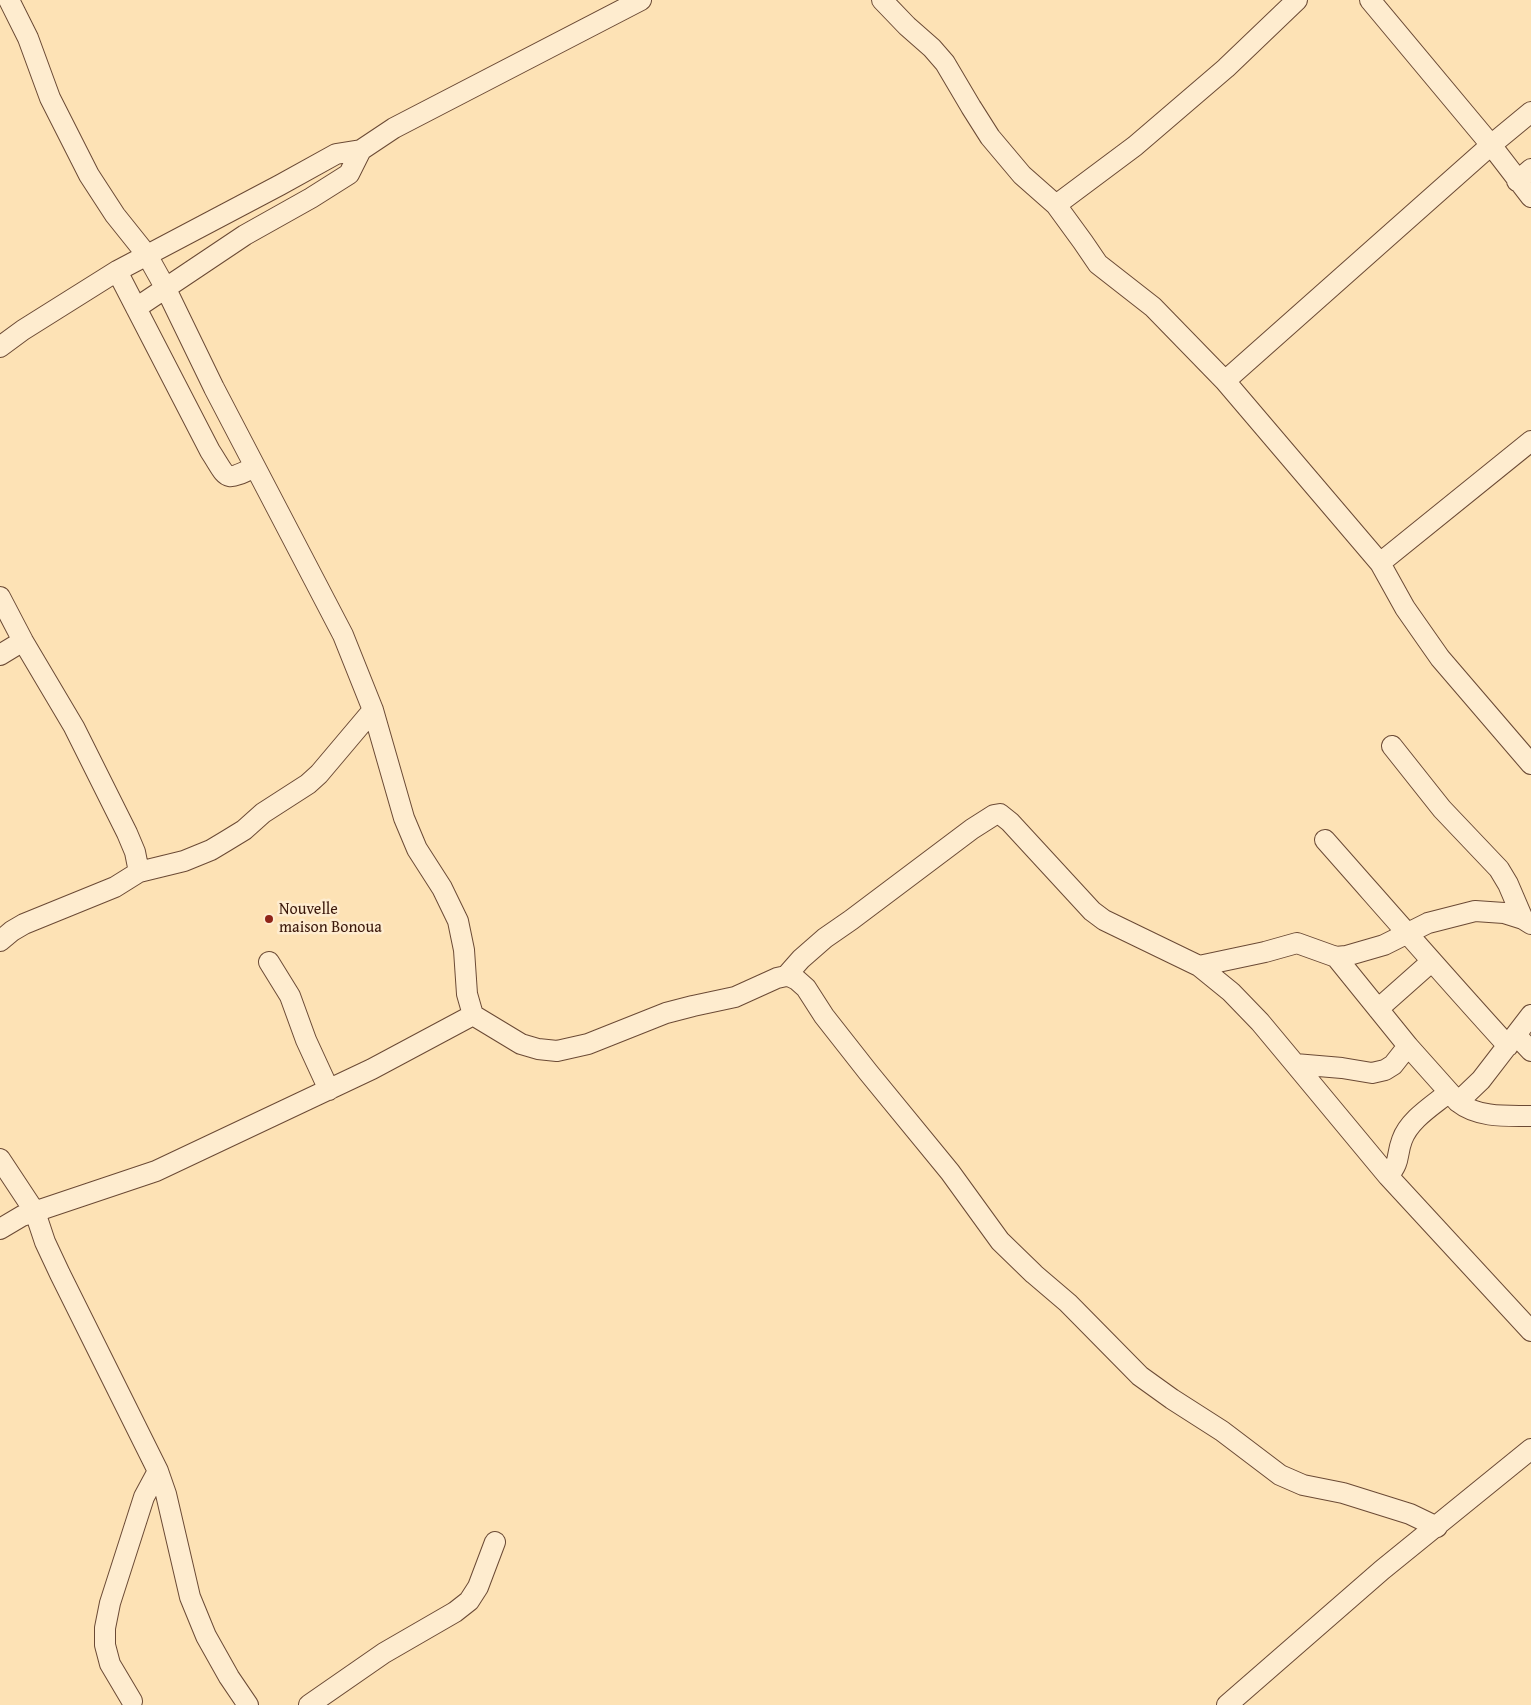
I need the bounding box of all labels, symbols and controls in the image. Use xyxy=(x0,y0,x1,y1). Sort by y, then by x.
place label: Nouvelle maison Bonoua xyxy=(279,900,382,938)
marker: Nouvelle maison Bonoua xyxy=(263,913,275,925)

